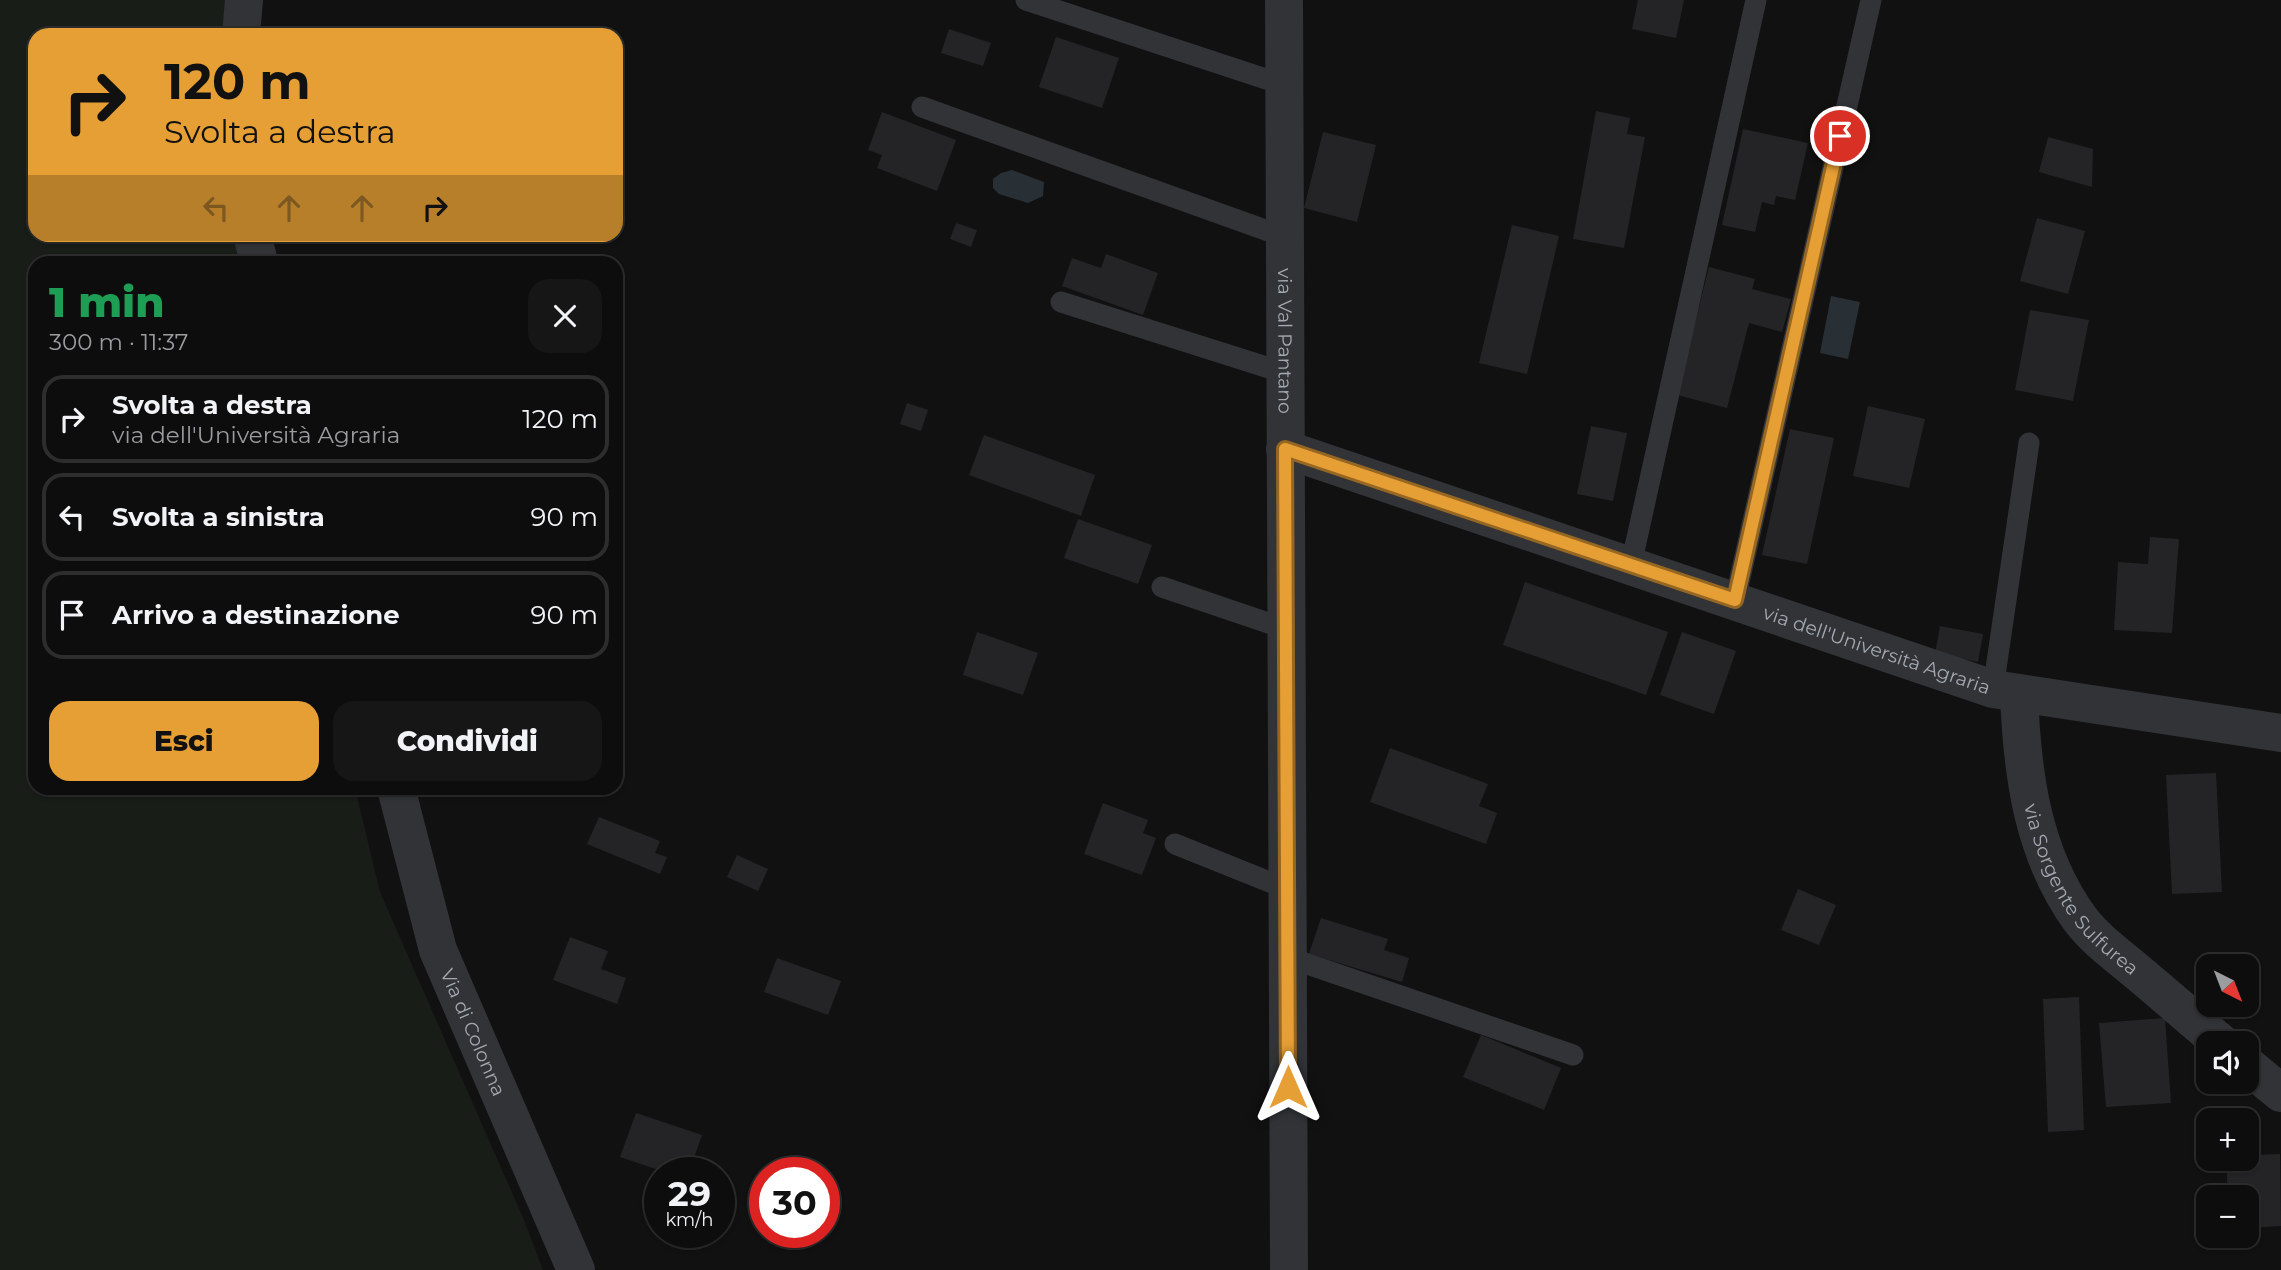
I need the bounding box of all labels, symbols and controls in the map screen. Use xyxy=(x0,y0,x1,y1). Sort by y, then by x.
text: 120 m xyxy=(164,52,311,111)
icon: right xyxy=(49,56,140,147)
pin xyxy=(1810,106,1870,166)
text: Svolta a destra xyxy=(164,112,396,151)
icon: arrive xyxy=(1821,117,1859,155)
icon: left xyxy=(197,189,235,227)
icon: ahead xyxy=(270,189,308,227)
icon: ahead xyxy=(343,189,381,227)
icon: right xyxy=(416,189,454,227)
street label: via Val Pantano xyxy=(1273,268,1297,414)
text: 1 min xyxy=(49,276,165,328)
button: close xyxy=(528,279,602,353)
text: 300 m · 11:37 xyxy=(49,328,188,356)
text: Svolta a destra xyxy=(112,389,312,421)
icon: right xyxy=(53,400,91,438)
text: 120 m xyxy=(522,403,598,435)
text: via dell'Università Agraria xyxy=(112,421,400,449)
icon: left xyxy=(53,498,91,536)
text: Svolta a sinistra xyxy=(112,501,325,533)
text: 90 m xyxy=(531,501,598,533)
icon: arrive xyxy=(53,596,91,634)
text: Arrivo a destinazione xyxy=(112,599,400,631)
text: 90 m xyxy=(531,599,598,631)
street label: via dell'Università Agraria xyxy=(1760,601,1993,699)
button: Esci xyxy=(49,701,319,781)
button: Condividi xyxy=(333,701,602,781)
street label: via Sorgente Sulfurea xyxy=(2019,802,2143,980)
north arrow xyxy=(2196,954,2259,1017)
map controls xyxy=(2196,954,2259,1248)
street label: Via di Colonna xyxy=(436,965,511,1100)
button: sound xyxy=(2196,1031,2259,1094)
position arrow xyxy=(1251,1050,1325,1124)
button: + xyxy=(2196,1108,2259,1171)
speed limit sign: 30 xyxy=(749,1157,840,1248)
text: 29 xyxy=(668,1172,711,1215)
button: − xyxy=(2196,1185,2259,1248)
text: km/h xyxy=(665,1209,714,1231)

